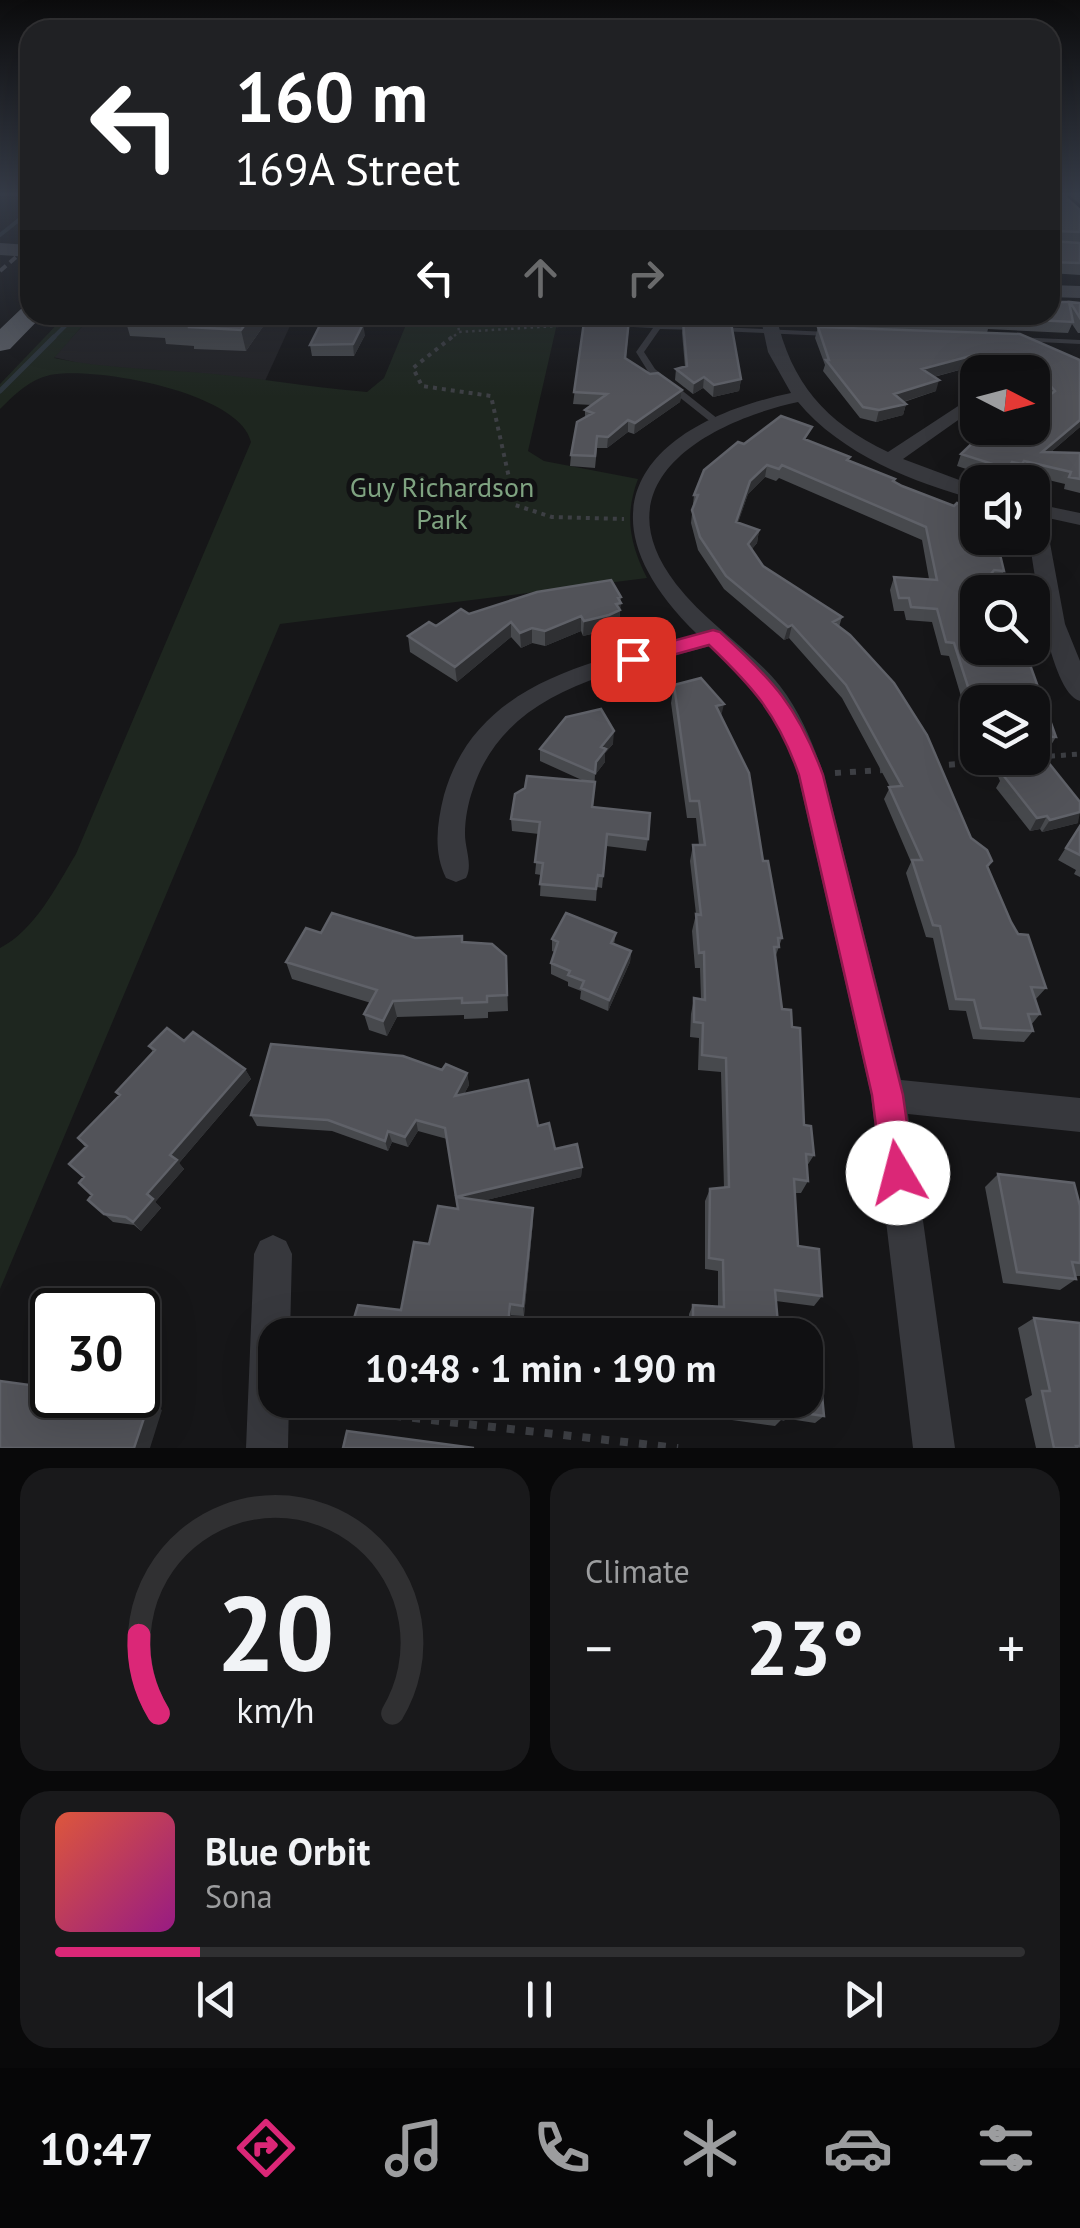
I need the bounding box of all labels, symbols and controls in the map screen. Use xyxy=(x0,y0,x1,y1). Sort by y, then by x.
text: 160 m xyxy=(235,51,428,141)
icon: left xyxy=(70,60,200,190)
text: 169A Street xyxy=(235,139,460,197)
icon: left xyxy=(408,250,463,305)
icon: ahead xyxy=(513,250,568,305)
icon: right xyxy=(618,250,673,305)
north arrow xyxy=(960,355,1050,445)
map controls xyxy=(960,355,1050,775)
button: sound xyxy=(960,465,1050,555)
park label: Guy Richardson Park xyxy=(350,468,534,537)
button: search xyxy=(960,575,1050,665)
pin xyxy=(591,617,676,702)
icon: arrive xyxy=(606,632,661,687)
button: layers xyxy=(960,685,1050,775)
position arrow xyxy=(846,1121,950,1225)
speed limit sign: 30 xyxy=(30,1288,160,1418)
text: 10:48 · 1 min · 190 m xyxy=(365,1343,716,1392)
text: Climate xyxy=(585,1550,690,1592)
text: 20 xyxy=(216,1565,334,1700)
text: 23° xyxy=(746,1599,864,1696)
text: − xyxy=(585,1612,613,1683)
text: + xyxy=(997,1612,1025,1683)
text: km/h xyxy=(236,1687,314,1733)
text: Blue Orbit xyxy=(205,1826,370,1875)
text: Sona xyxy=(205,1875,273,1917)
icon: previous xyxy=(189,1972,244,2027)
icon: pause xyxy=(512,1972,567,2027)
icon: next xyxy=(836,1972,891,2027)
icon: directions xyxy=(231,2113,301,2183)
icon: music xyxy=(379,2113,449,2183)
icon: phone xyxy=(527,2113,597,2183)
icon: climate xyxy=(675,2113,745,2183)
icon: car xyxy=(823,2113,893,2183)
icon: filters xyxy=(971,2113,1041,2183)
text: 10:47 xyxy=(39,2119,153,2177)

